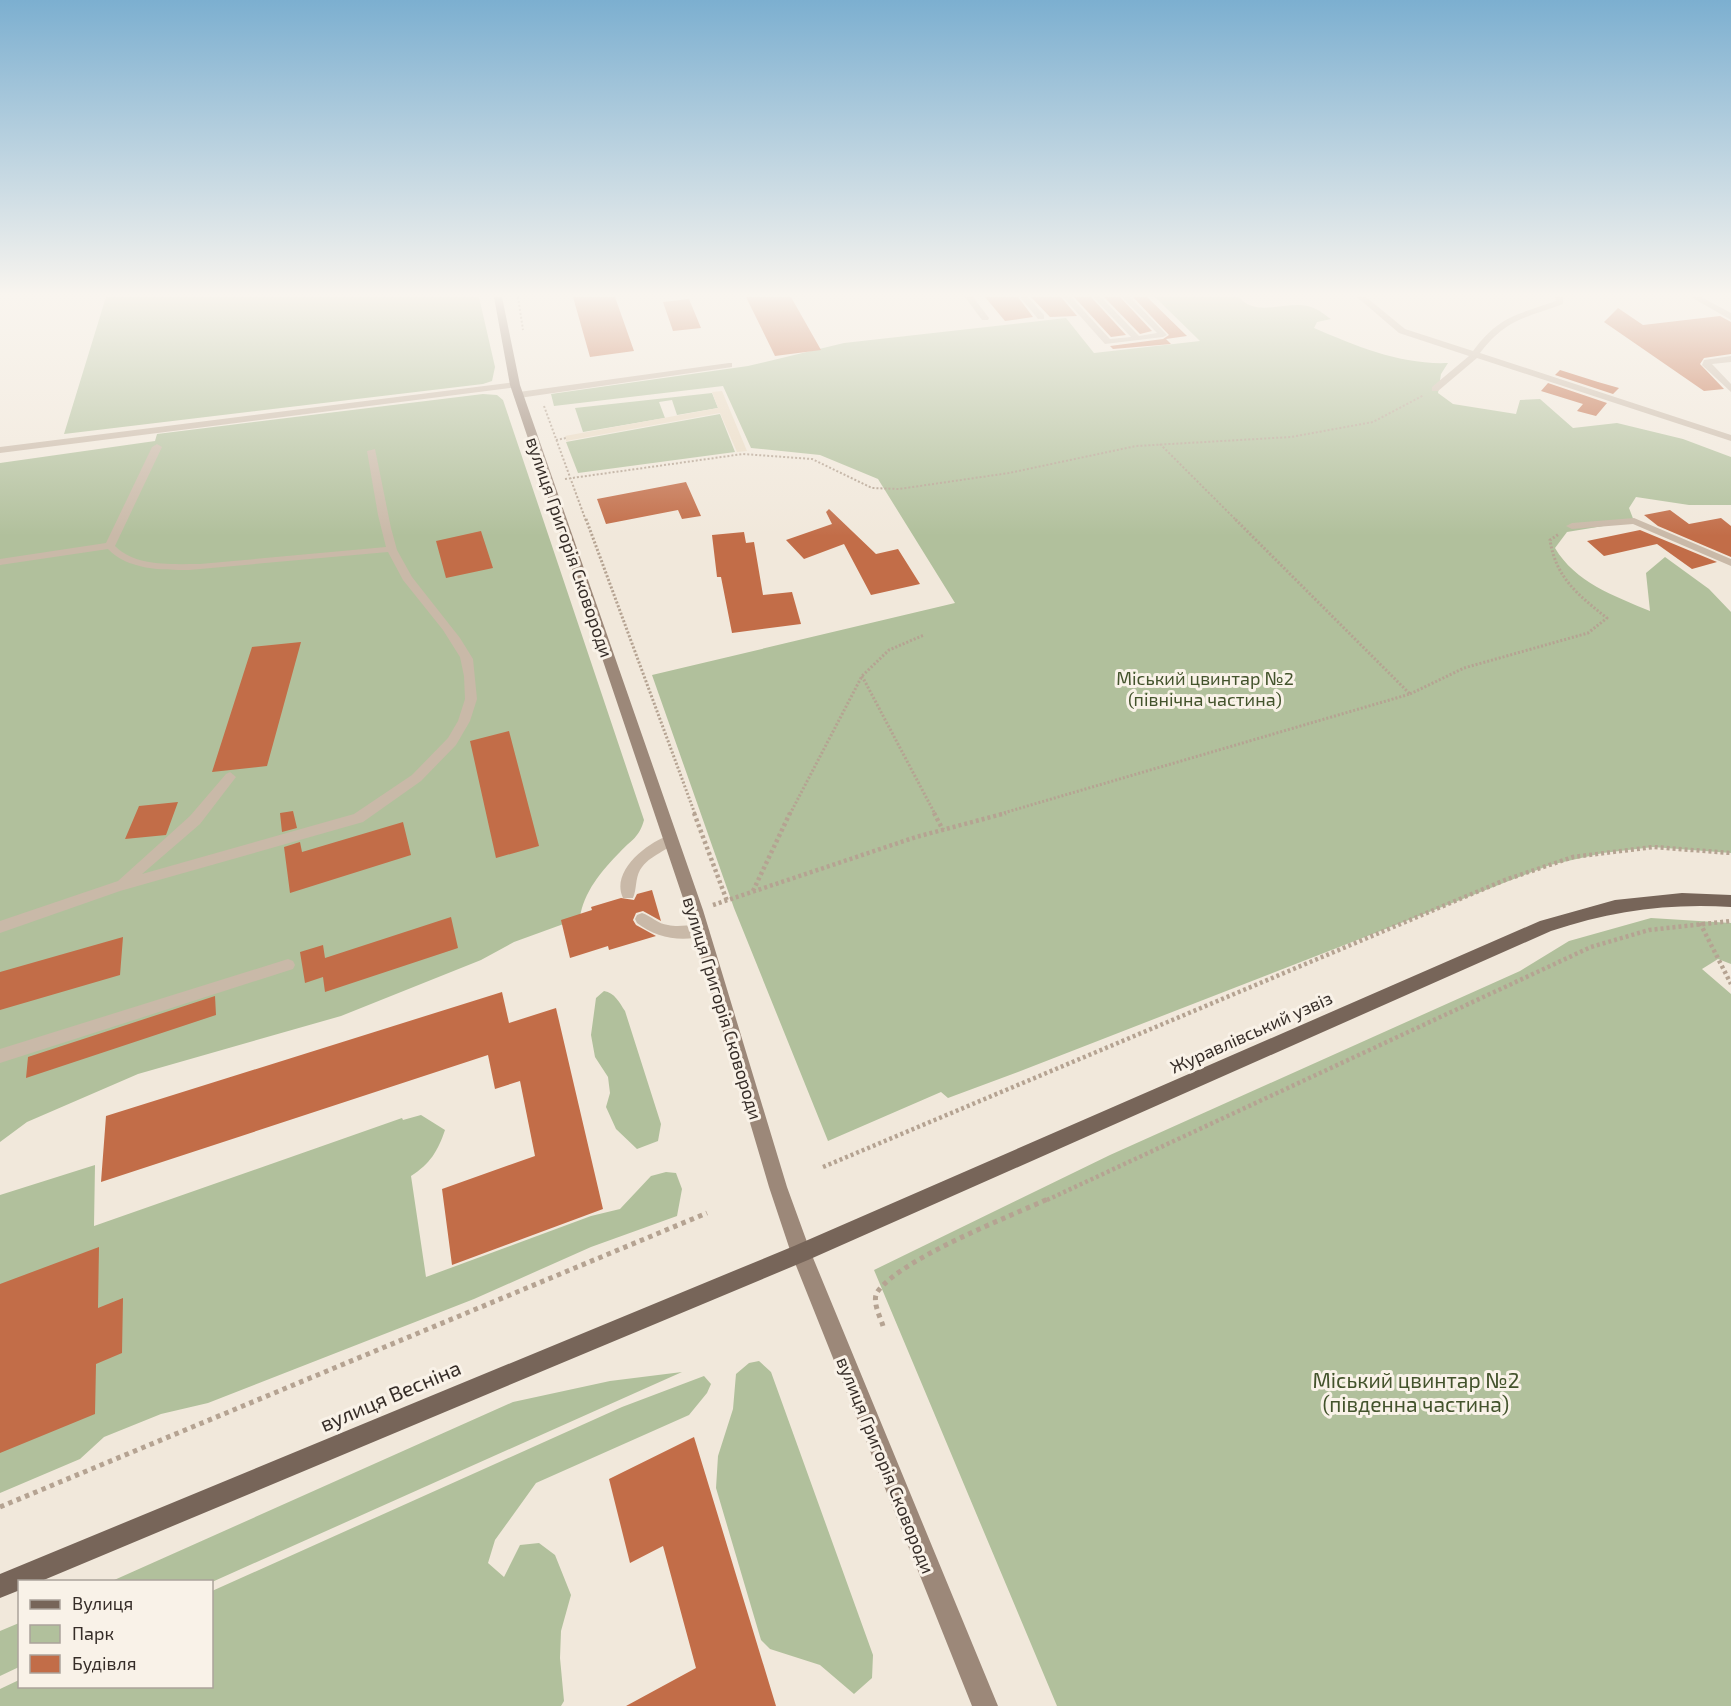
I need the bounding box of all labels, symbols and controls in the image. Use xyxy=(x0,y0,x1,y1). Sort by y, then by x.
street label: вулиця Григорія Сковороди xyxy=(522,434,618,660)
park label: Міський цвинтар №2 (північна частина) xyxy=(1116,667,1294,710)
street label: вулиця Григорія Сковороди xyxy=(679,894,767,1122)
street label: Журавлівський узвіз xyxy=(1166,986,1336,1078)
street label: вулиця Григорія Сковороди xyxy=(832,1353,940,1577)
street label: вулиця Весніна xyxy=(316,1354,465,1437)
park label: Міський цвинтар №2 (південна частина) xyxy=(1312,1367,1520,1416)
legend xyxy=(18,1580,213,1688)
text: Вулиця xyxy=(72,1592,133,1614)
text: Парк xyxy=(72,1622,114,1644)
text: Будівля xyxy=(72,1652,136,1674)

